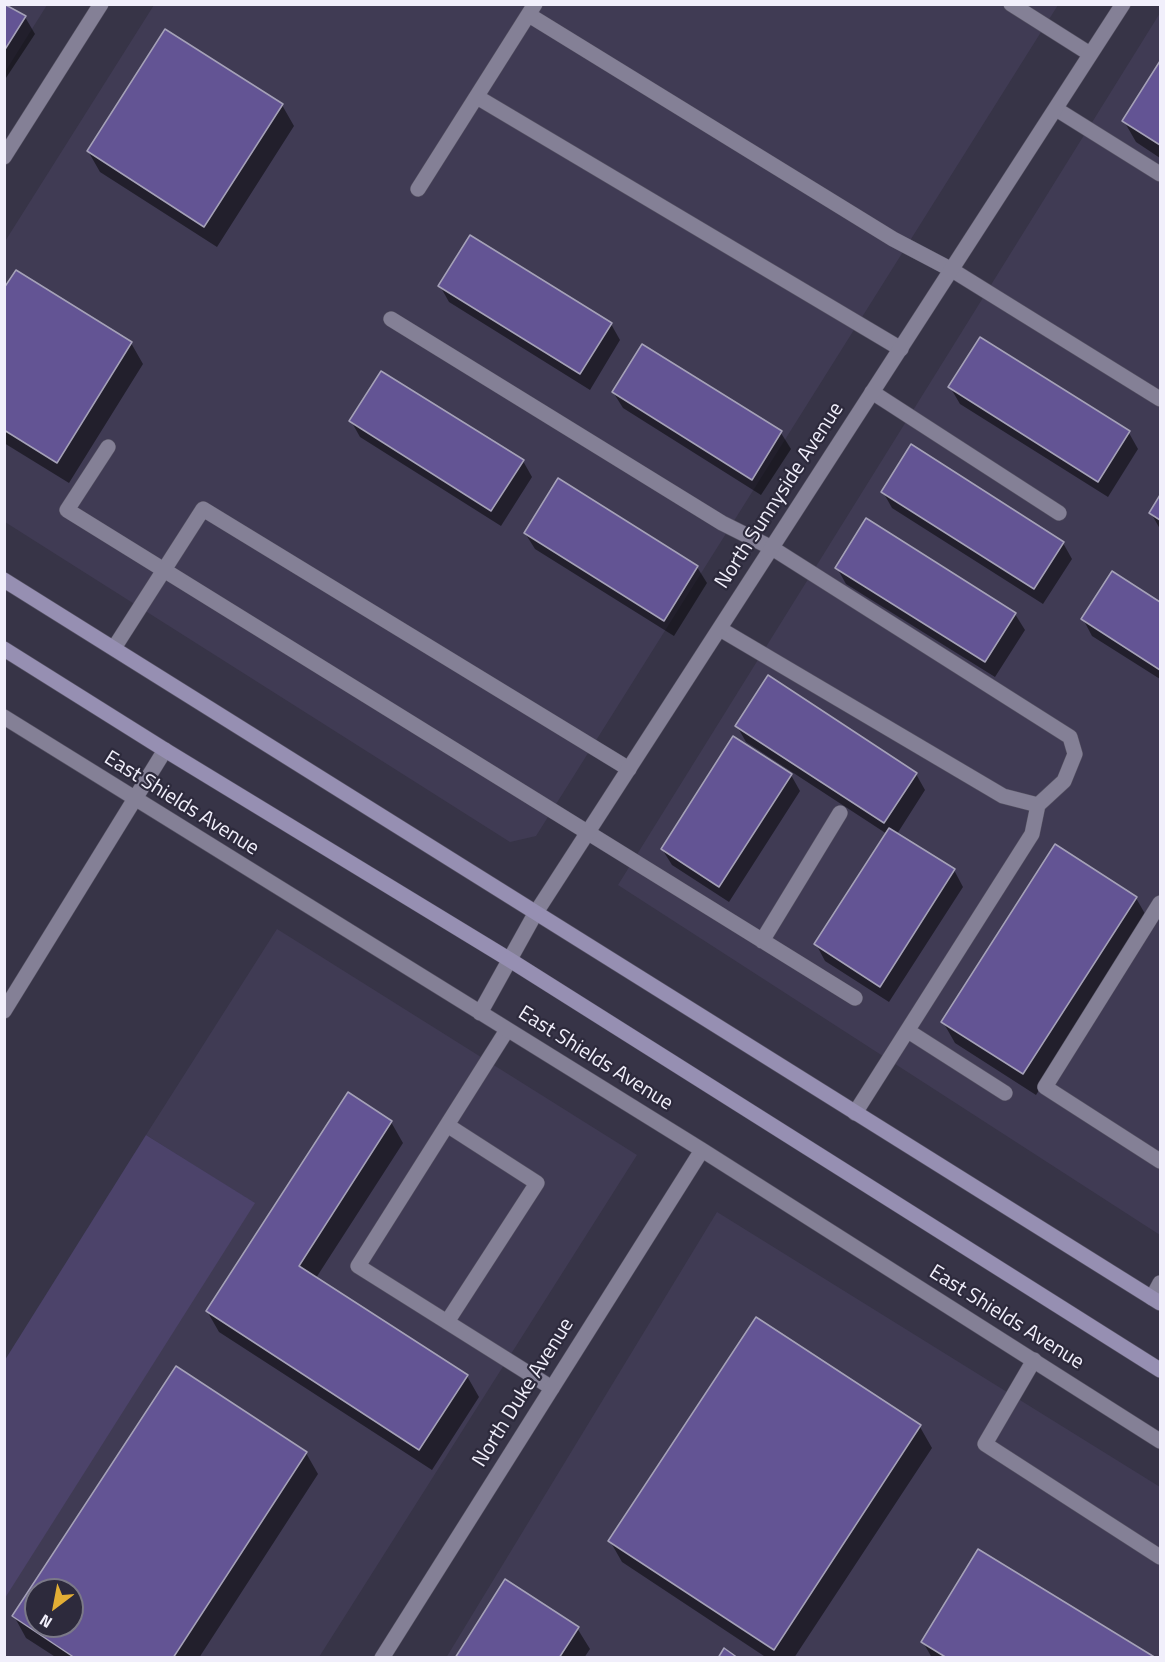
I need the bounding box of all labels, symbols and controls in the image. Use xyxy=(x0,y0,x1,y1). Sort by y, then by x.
street label: North Sunnyside Avenue xyxy=(710,398,850,594)
street label: East Shields Avenue xyxy=(99,746,263,862)
street label: East Shields Avenue xyxy=(513,1001,677,1117)
street label: East Shields Avenue xyxy=(924,1260,1088,1376)
street label: North Duke Avenue xyxy=(468,1314,580,1472)
north arrow xyxy=(24,1578,84,1638)
text: N xyxy=(34,1608,57,1635)

